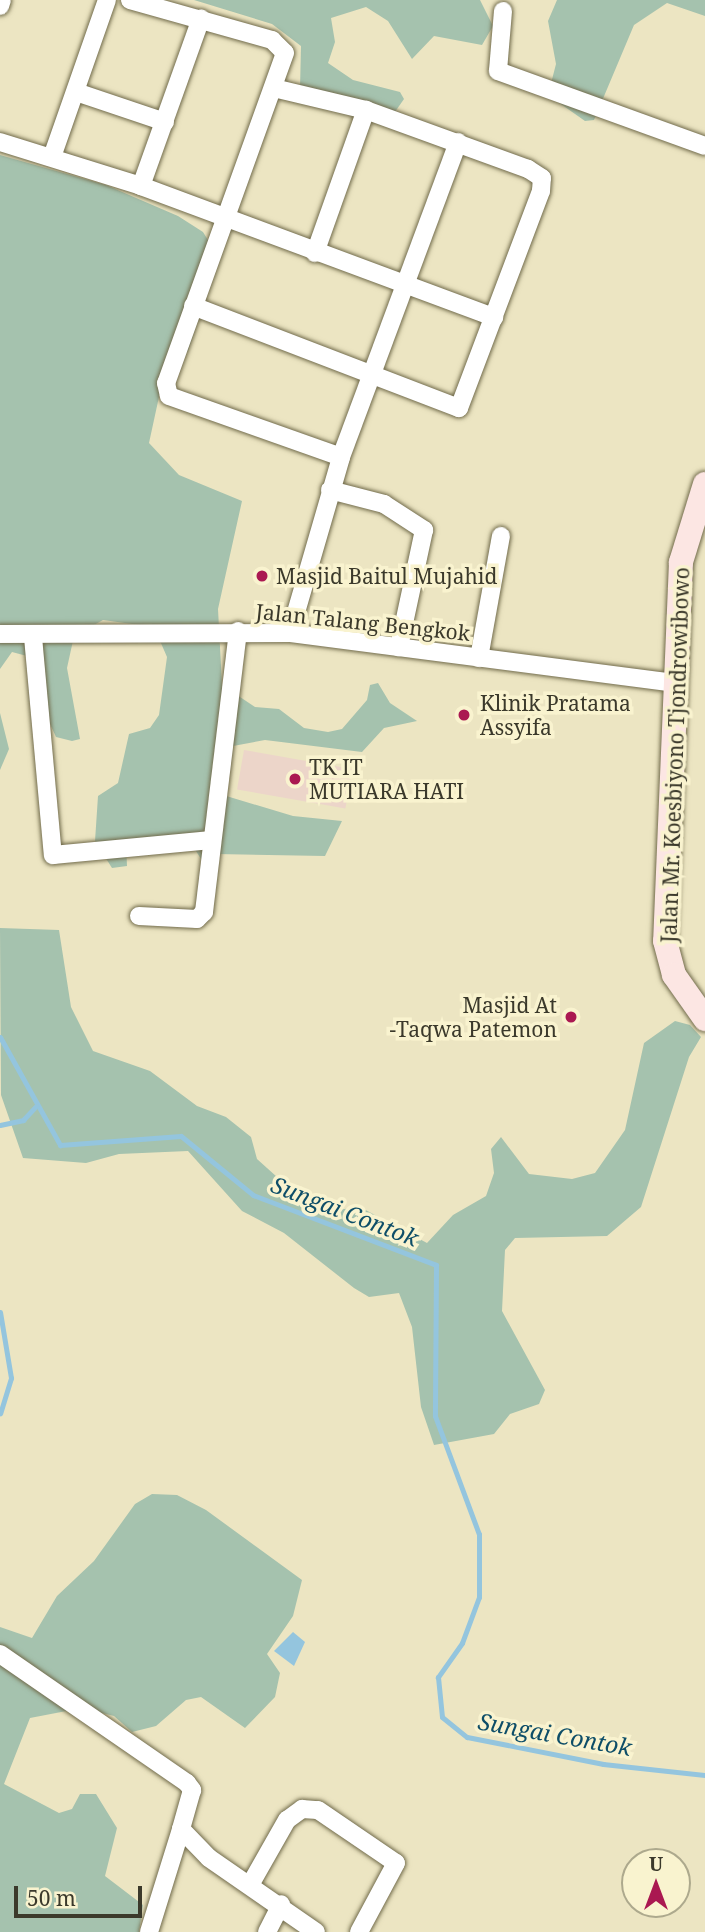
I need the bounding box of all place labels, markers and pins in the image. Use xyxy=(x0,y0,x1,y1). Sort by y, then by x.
place label: Masjid Baitul Mujahid xyxy=(276,563,497,589)
marker: Masjid Baitul Mujahid xyxy=(254,568,270,584)
place label: Klinik Pratama Assyifa xyxy=(480,690,631,740)
marker: Klinik Pratama Assyifa xyxy=(454,705,474,725)
place label: TK IT MUTIARA HATI xyxy=(309,754,464,804)
marker: TK IT MUTIARA HATI xyxy=(287,771,303,787)
place label: Masjid At -Taqwa Patemon xyxy=(390,992,557,1042)
marker: Masjid At -Taqwa Patemon xyxy=(563,1009,579,1025)

